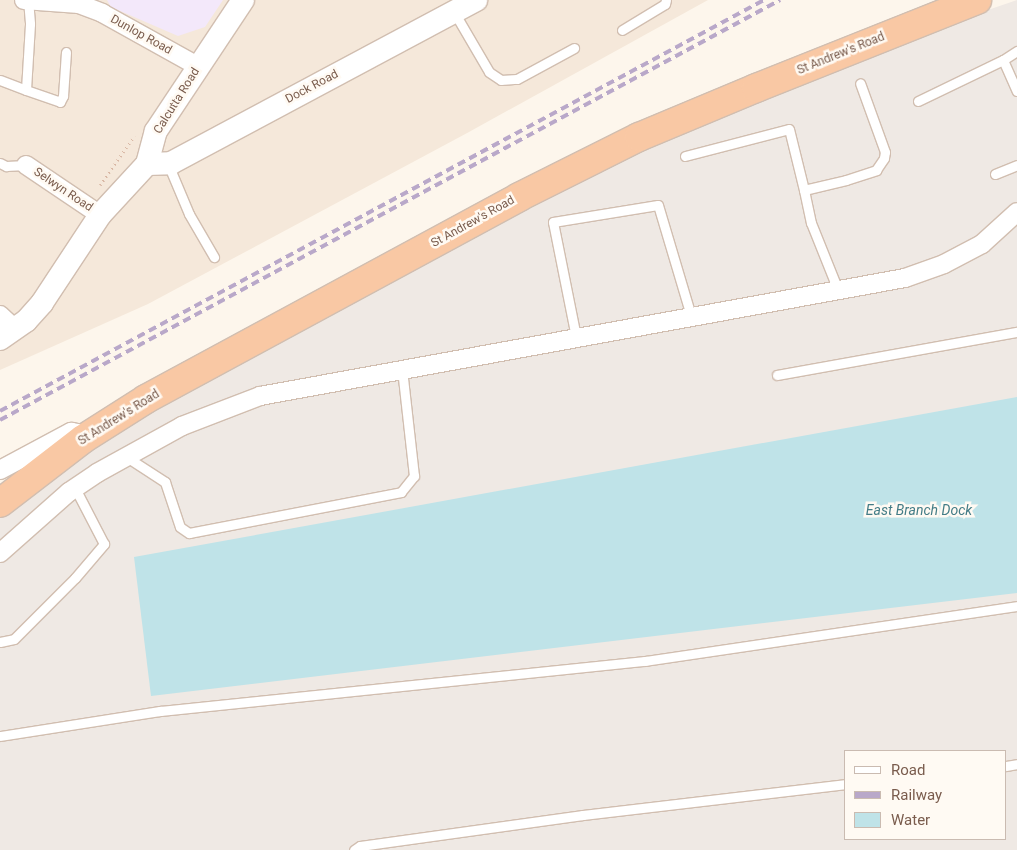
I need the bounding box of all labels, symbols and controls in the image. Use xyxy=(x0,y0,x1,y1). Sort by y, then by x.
street label: Dunlop Road xyxy=(108,12,174,58)
street label: St Andrew's Road xyxy=(795,30,887,78)
street label: Calcutta Road xyxy=(151,65,203,137)
street label: Dock Road xyxy=(283,67,341,107)
street label: Selwyn Road xyxy=(31,165,95,215)
street label: St Andrew's Road xyxy=(429,193,517,251)
street label: St Andrew's Road xyxy=(76,387,162,449)
water label: East Branch Dock xyxy=(866,502,972,518)
legend xyxy=(844,750,1007,840)
text: Road xyxy=(891,761,925,779)
text: Railway xyxy=(891,786,942,804)
text: Water xyxy=(891,811,930,829)

